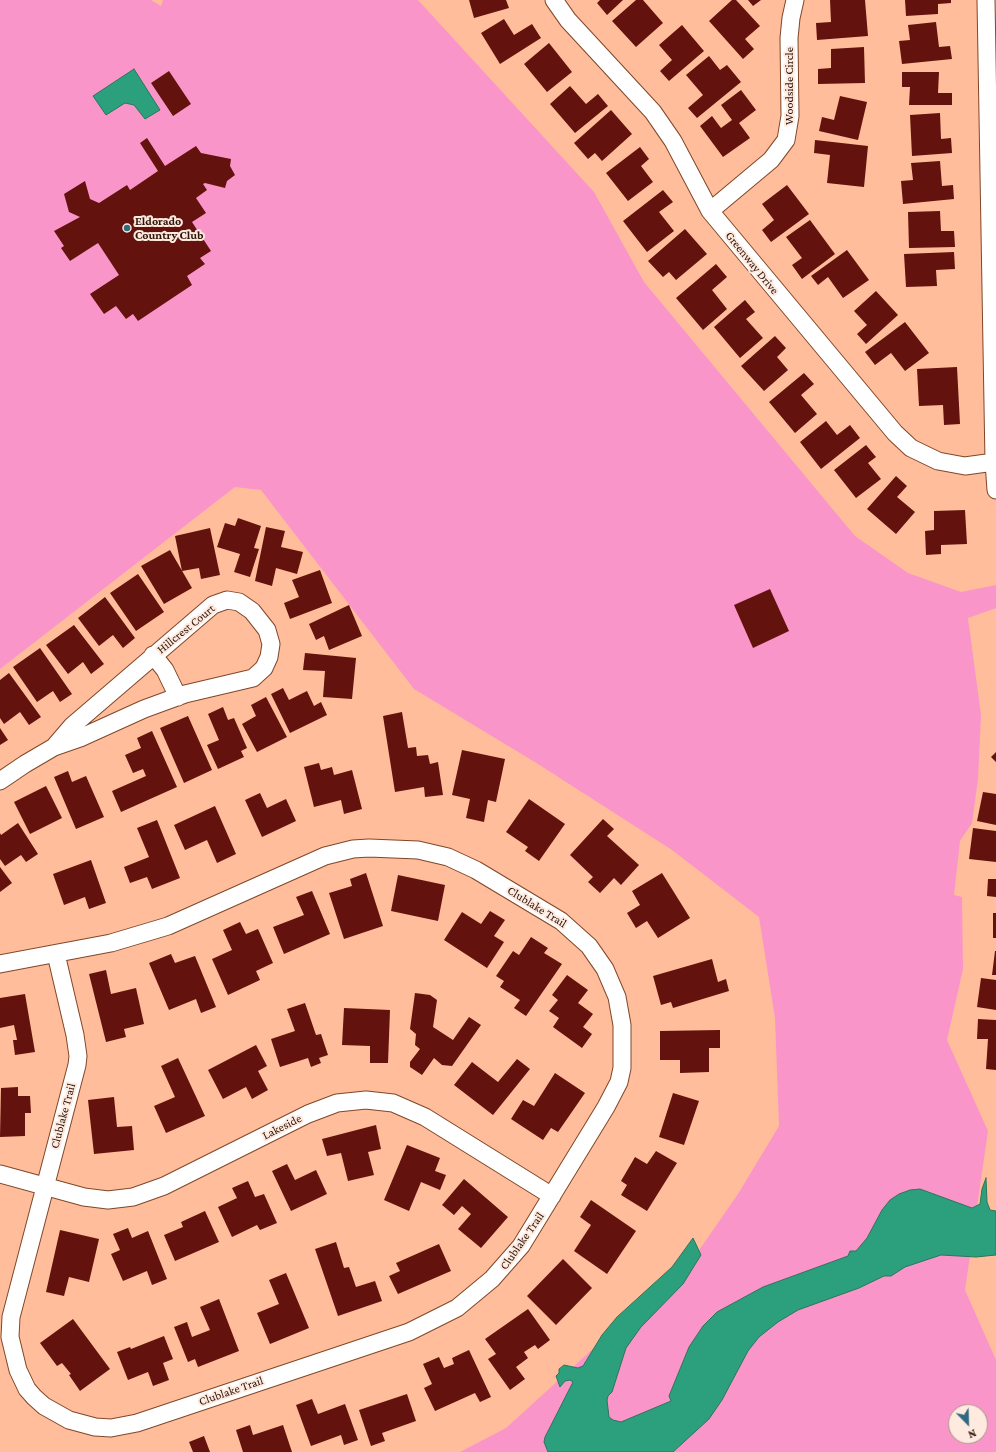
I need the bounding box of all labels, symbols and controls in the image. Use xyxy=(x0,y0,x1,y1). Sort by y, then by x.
street label: Woodside Circle xyxy=(782,47,796,125)
place label: Eldorado Country Club xyxy=(135,214,204,242)
marker: Eldorado Country Club xyxy=(122,223,132,233)
street label: Greenway Drive xyxy=(722,229,782,297)
street label: Hillcrest Court xyxy=(154,601,218,657)
street label: Clublake Trail xyxy=(505,883,569,931)
street label: Clublake Trail xyxy=(47,1082,79,1150)
street label: Lakeside xyxy=(260,1111,304,1143)
street label: Clublake Trail xyxy=(497,1209,547,1273)
street label: Clublake Trail xyxy=(197,1373,265,1409)
north arrow xyxy=(948,1404,988,1444)
text: N xyxy=(967,1427,978,1441)

